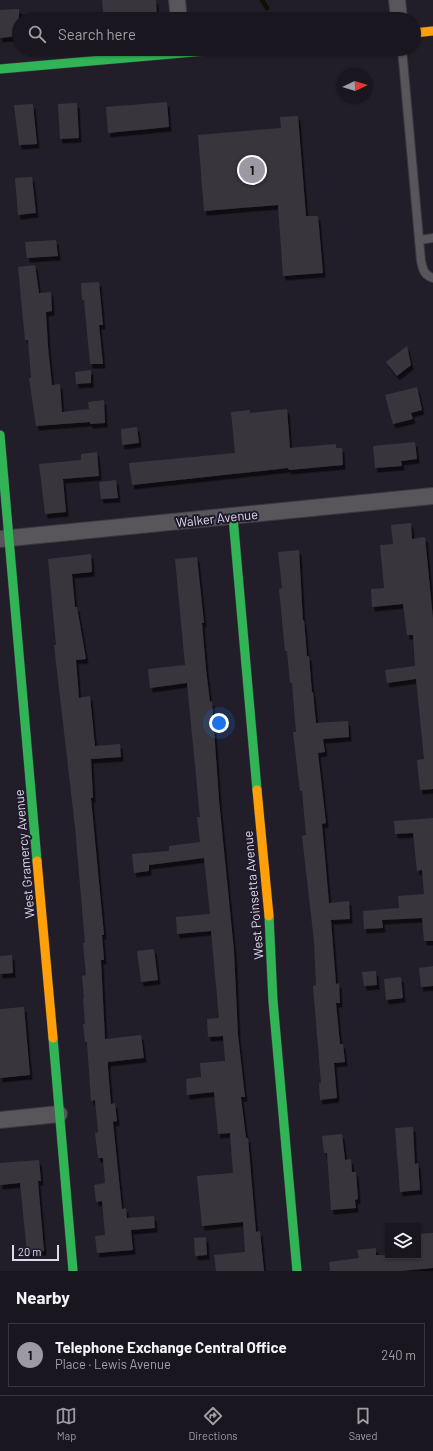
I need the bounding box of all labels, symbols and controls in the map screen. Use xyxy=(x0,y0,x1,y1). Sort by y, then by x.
search box xyxy=(12,12,421,56)
icon: search xyxy=(26,23,48,45)
text: Search here xyxy=(58,25,136,43)
north arrow xyxy=(337,68,373,104)
pin: 1 xyxy=(239,155,265,185)
street label: Walker Avenue xyxy=(175,506,259,530)
your location xyxy=(209,713,229,733)
street label: West Gramercy Avenue xyxy=(10,789,38,919)
street label: West Poinsetta Avenue xyxy=(239,830,267,960)
map controls xyxy=(385,1223,421,1259)
button: layers xyxy=(385,1223,421,1259)
scale bar xyxy=(12,1243,59,1262)
text: 20 m xyxy=(18,1245,41,1258)
text: Nearby xyxy=(16,1287,70,1307)
text: Telephone Exchange Central Office xyxy=(55,1338,287,1356)
text: 1 xyxy=(28,1347,32,1363)
text: 240 m xyxy=(381,1347,416,1363)
text: Place · Lewis Avenue xyxy=(55,1356,171,1372)
tab: Map xyxy=(55,1405,77,1442)
tab: Directions xyxy=(188,1405,238,1442)
tab: Saved xyxy=(349,1405,378,1442)

